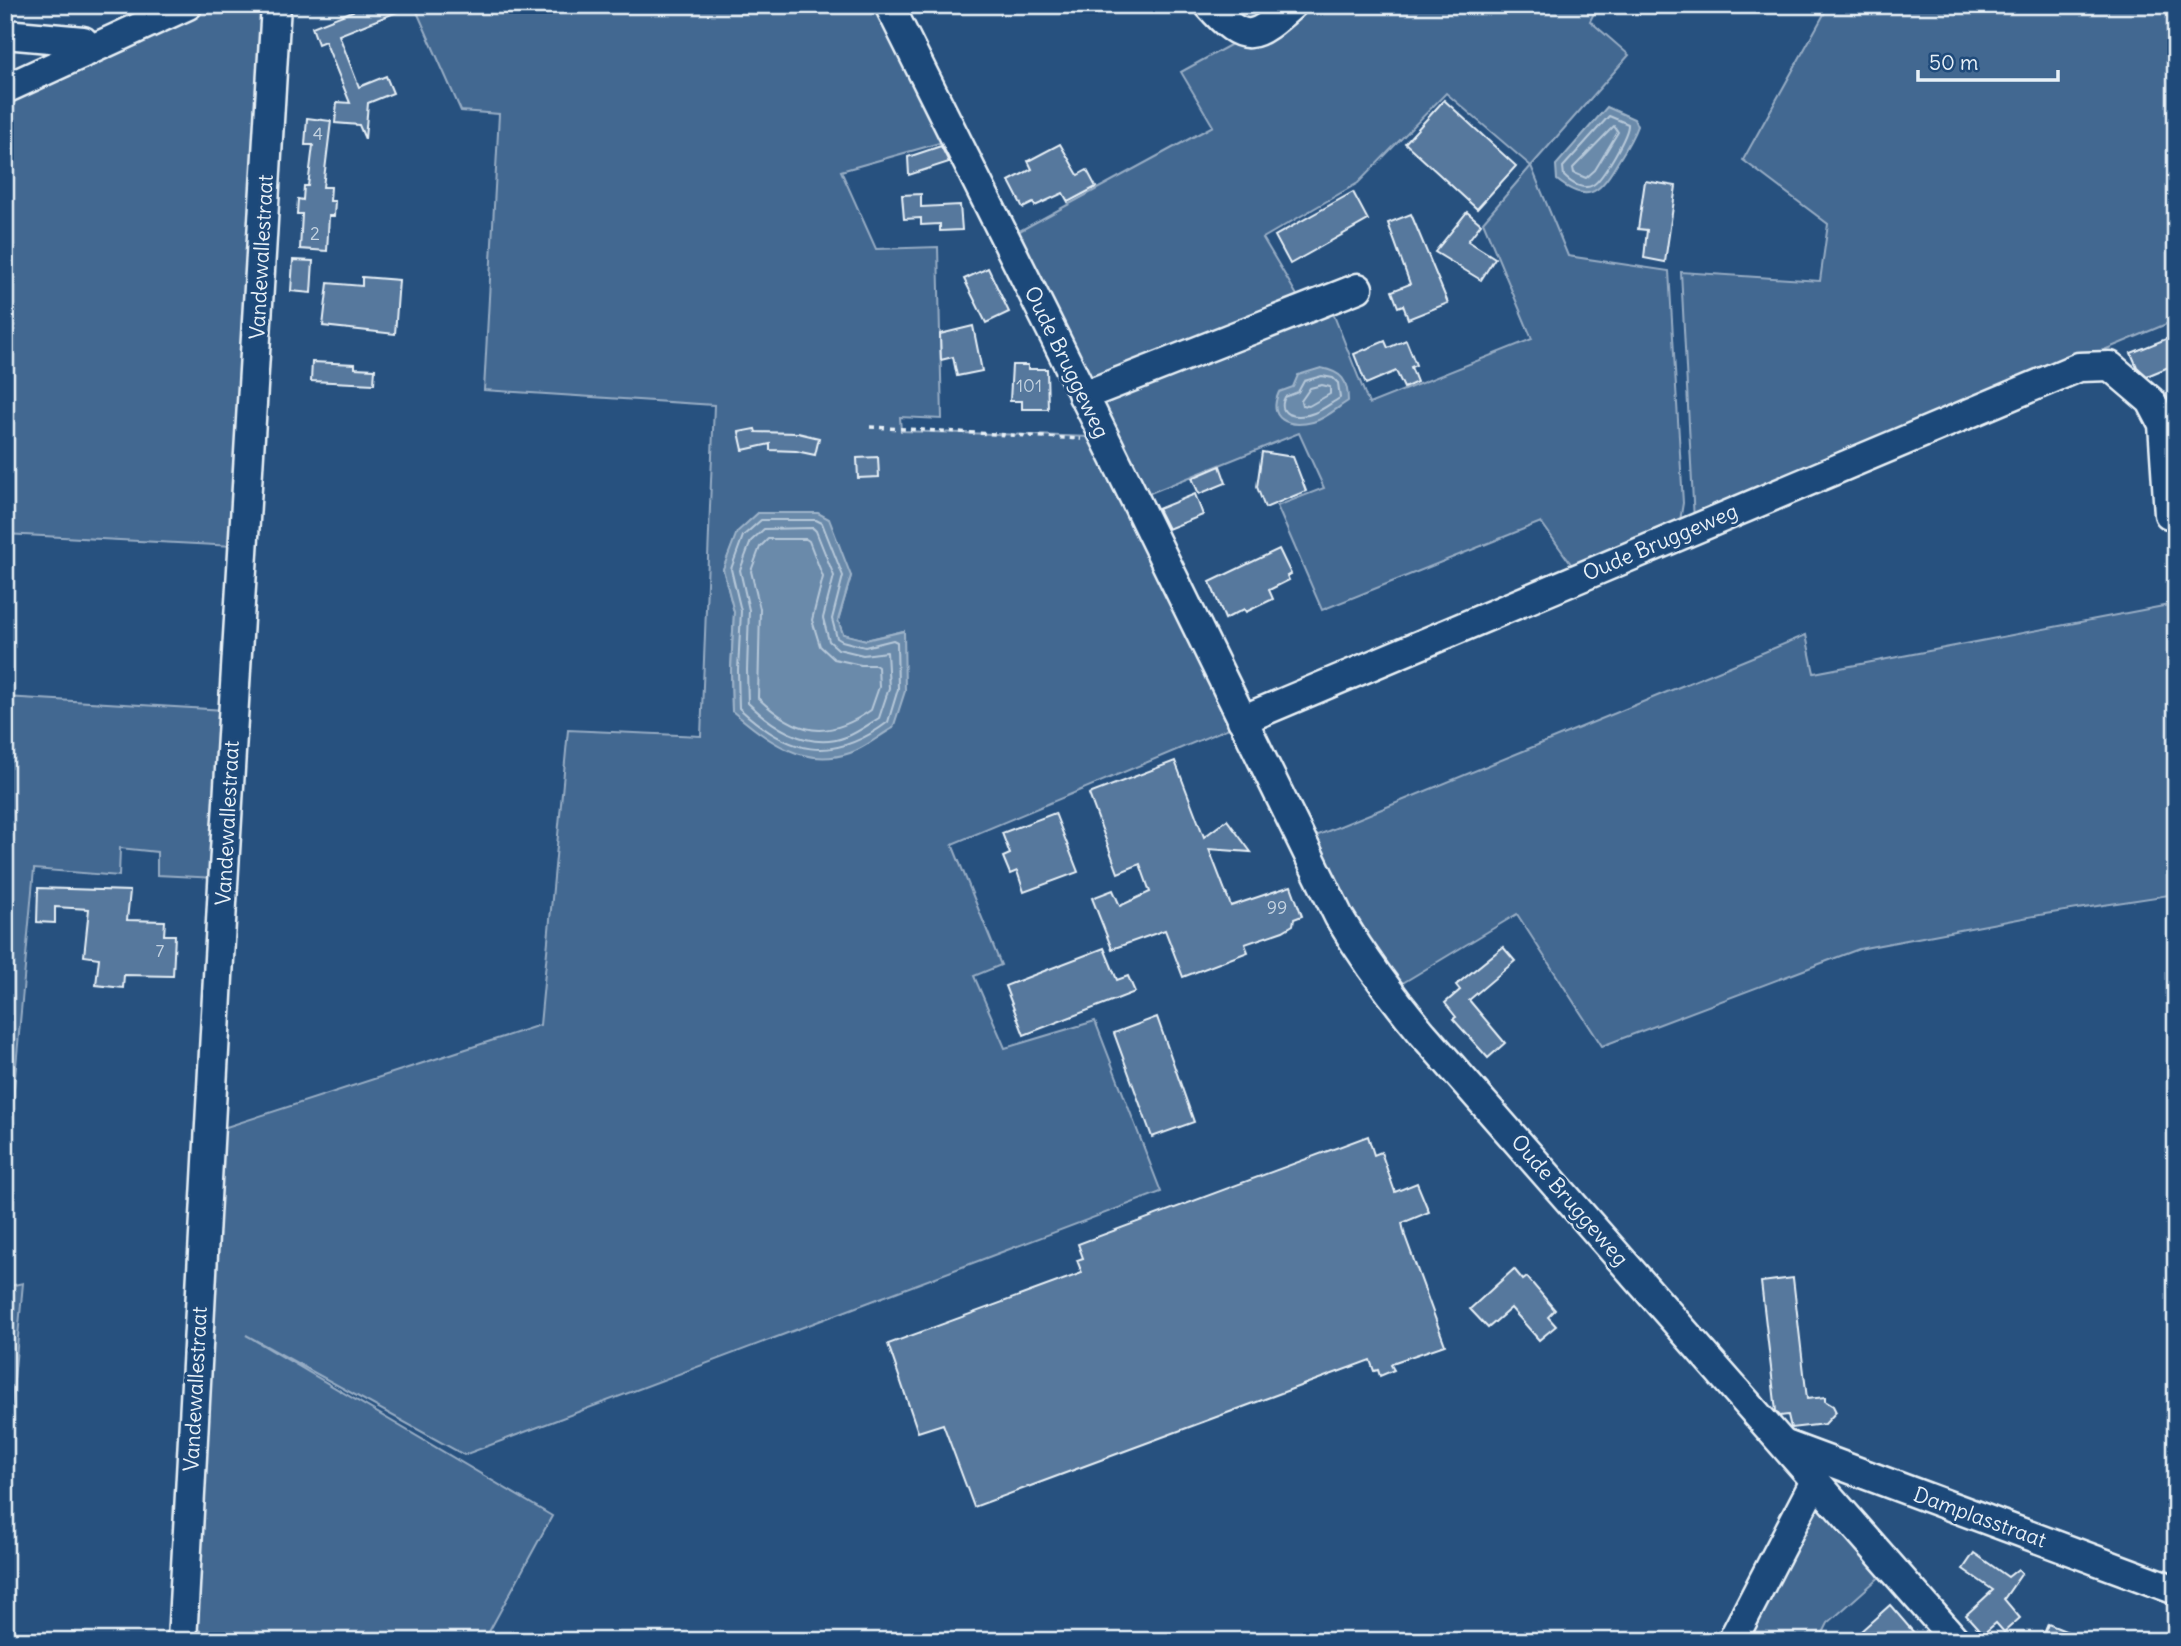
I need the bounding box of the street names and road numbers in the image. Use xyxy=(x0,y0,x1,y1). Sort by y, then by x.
street label: Vandewallestraat xyxy=(243,174,279,340)
street label: Oude Bruggeweg xyxy=(1019,282,1115,442)
street label: Oude Bruggeweg xyxy=(1578,497,1742,587)
street label: Vandewallestraat xyxy=(209,740,245,906)
street label: Oude Bruggeweg xyxy=(1505,1129,1635,1271)
street label: Vandewallestraat xyxy=(177,1306,213,1472)
street label: Damplasstraat xyxy=(1910,1480,2050,1554)

